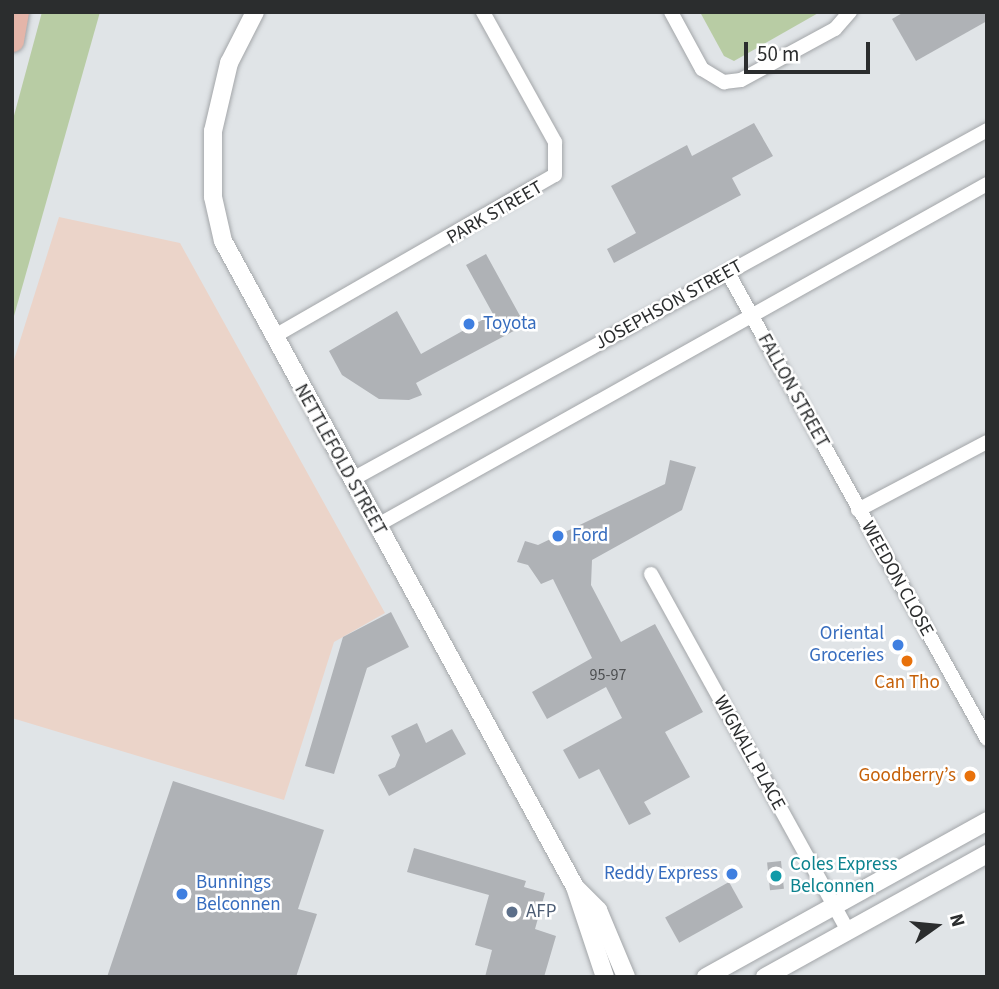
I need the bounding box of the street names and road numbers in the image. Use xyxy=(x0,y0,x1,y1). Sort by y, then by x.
street label: PARK STREET xyxy=(443,176,547,250)
street label: JOSEPHSON STREET xyxy=(591,255,747,355)
street label: FALLON STREET xyxy=(752,330,834,452)
street label: NETTLEFOLD STREET xyxy=(289,380,391,540)
street label: WEEDON CLOSE xyxy=(856,518,938,640)
street label: WIGNALL PLACE xyxy=(708,692,790,814)

